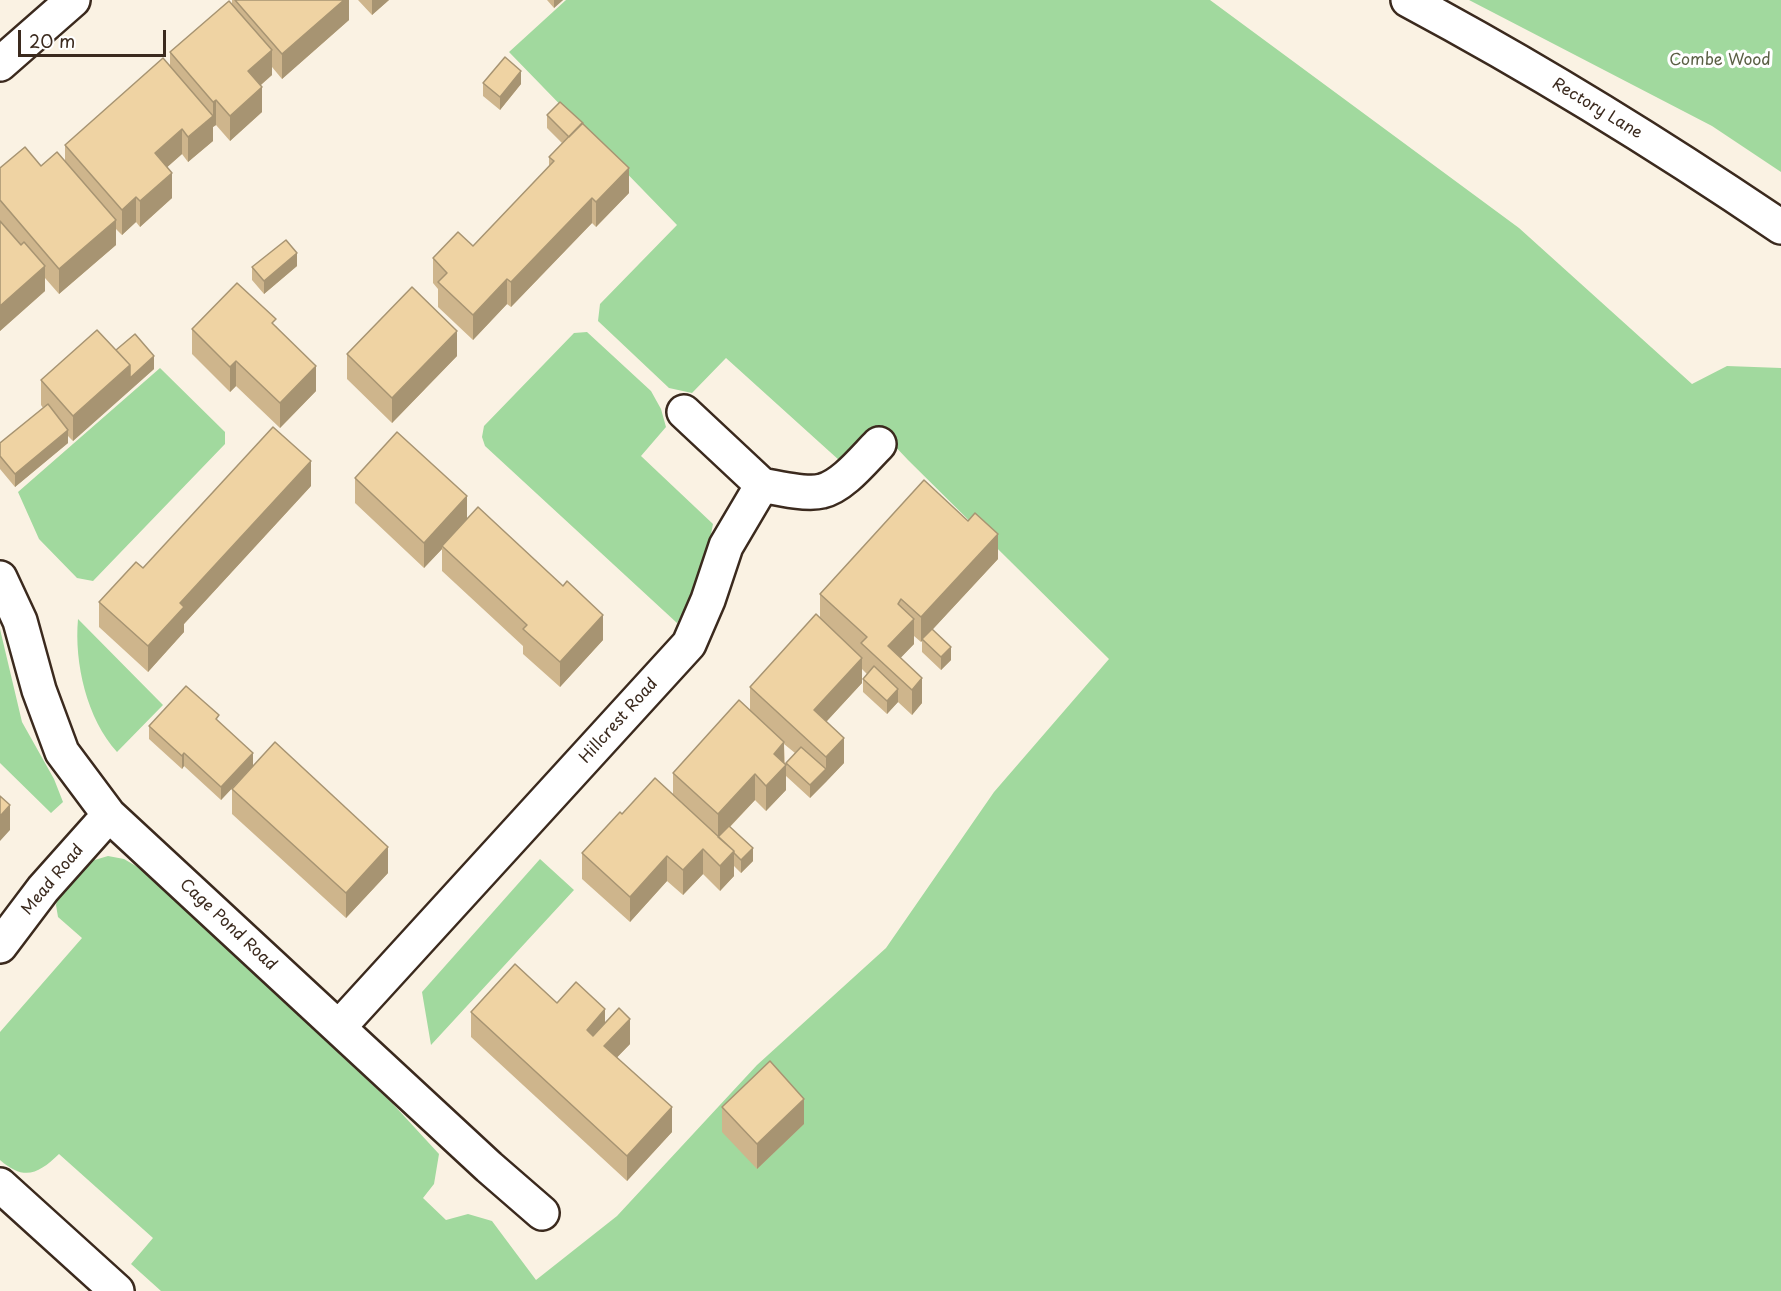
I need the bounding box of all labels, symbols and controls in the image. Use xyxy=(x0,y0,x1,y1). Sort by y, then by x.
scale bar xyxy=(21,18,170,56)
text: 20 m xyxy=(29,27,75,54)
park label: Combe Wood xyxy=(1669,51,1771,71)
street label: Rectory Lane xyxy=(1548,75,1646,143)
street label: Hillcrest Road xyxy=(576,675,662,767)
street label: Mead Road xyxy=(18,841,88,919)
street label: Cage Pond Road xyxy=(176,875,280,975)

